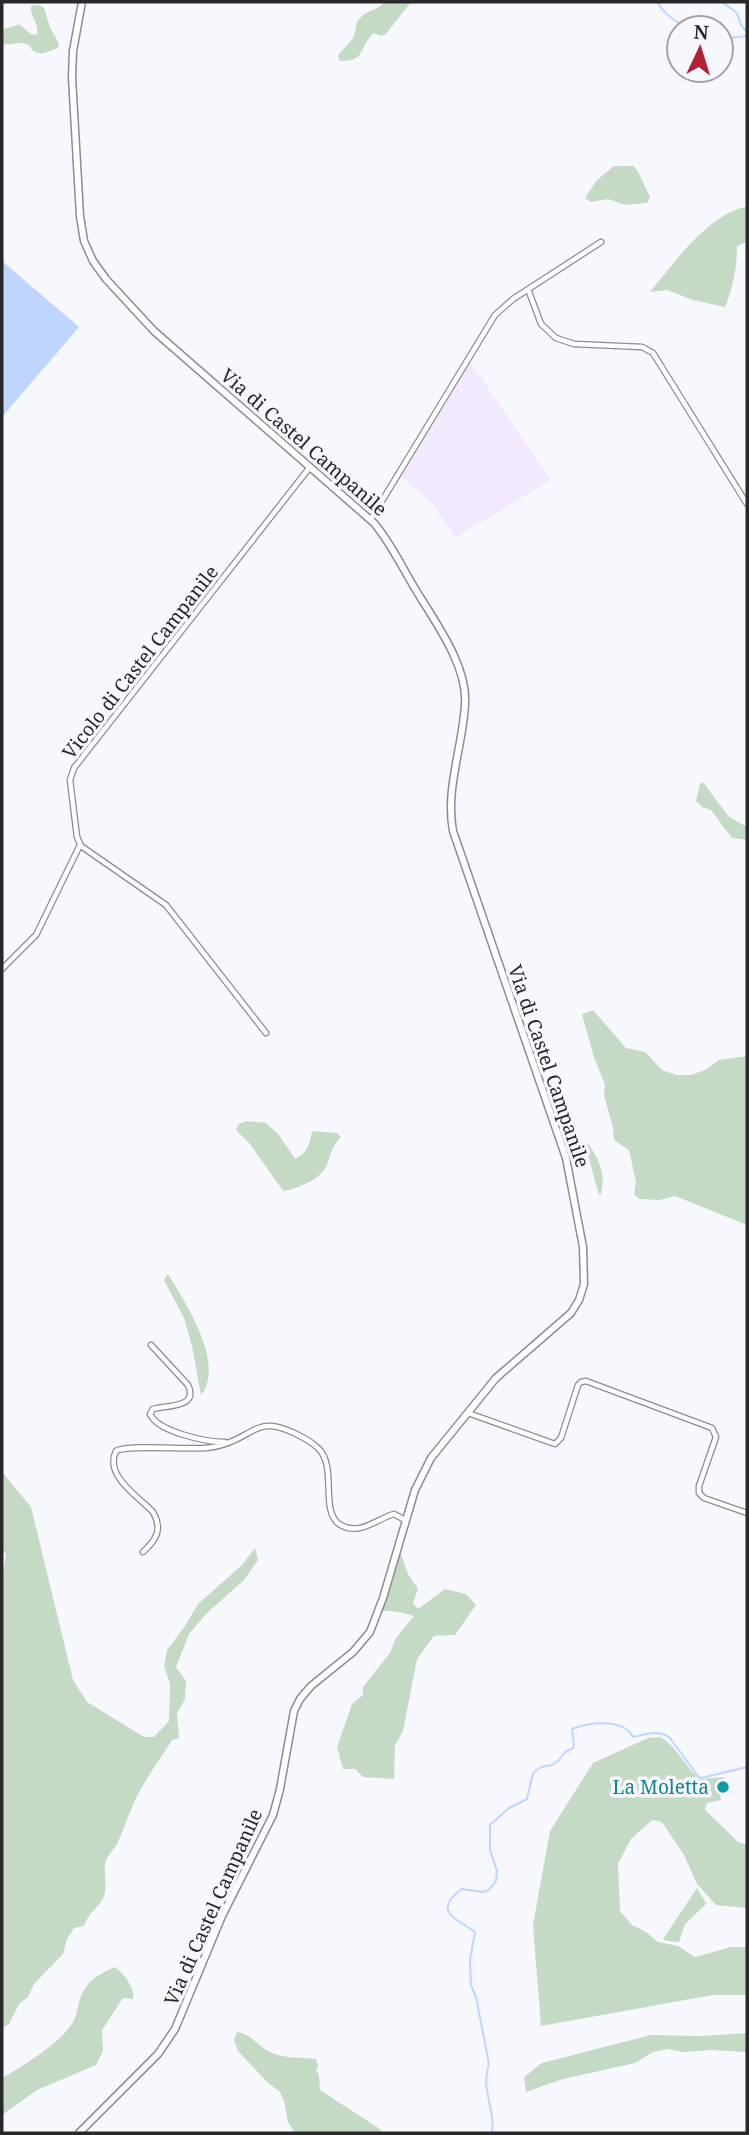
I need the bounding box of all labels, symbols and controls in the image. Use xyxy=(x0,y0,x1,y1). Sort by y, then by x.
north arrow xyxy=(665,14,735,84)
text: N xyxy=(693,19,710,46)
street label: Via di Castel Campanile xyxy=(215,362,393,522)
street label: Vicolo di Castel Campanile xyxy=(56,560,224,764)
street label: Via di Castel Campanile xyxy=(502,961,596,1171)
place label: La Moletta xyxy=(613,1774,709,1800)
marker: La Moletta xyxy=(715,1779,731,1795)
street label: Via di Castel Campanile xyxy=(158,1804,268,2010)

